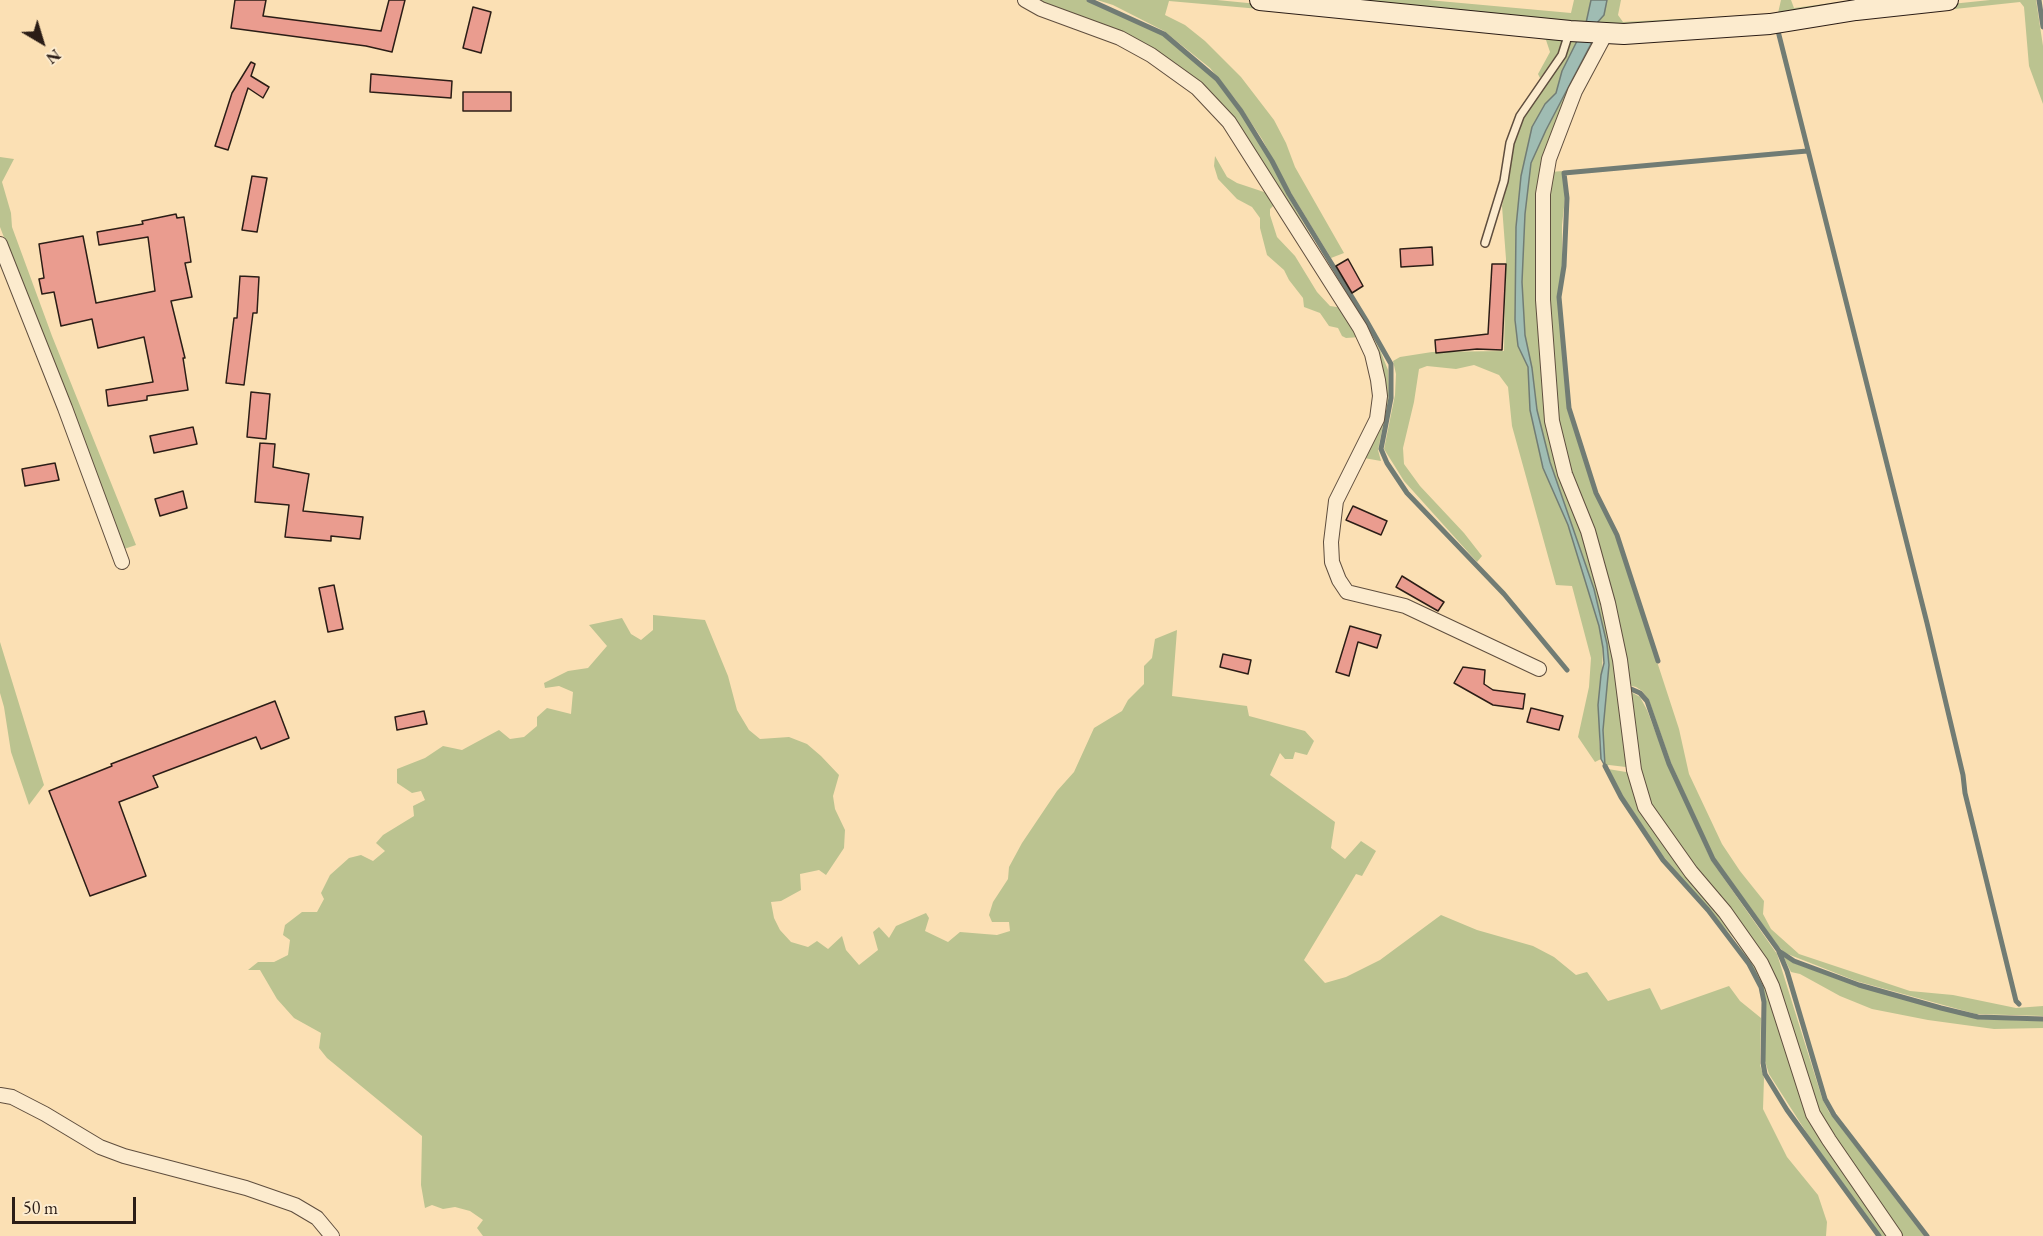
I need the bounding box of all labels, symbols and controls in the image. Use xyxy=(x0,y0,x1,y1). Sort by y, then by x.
north arrow xyxy=(12,12,72,72)
text: N xyxy=(42,44,65,69)
scale bar xyxy=(15,1185,140,1223)
text: 50 m xyxy=(23,1196,58,1219)

